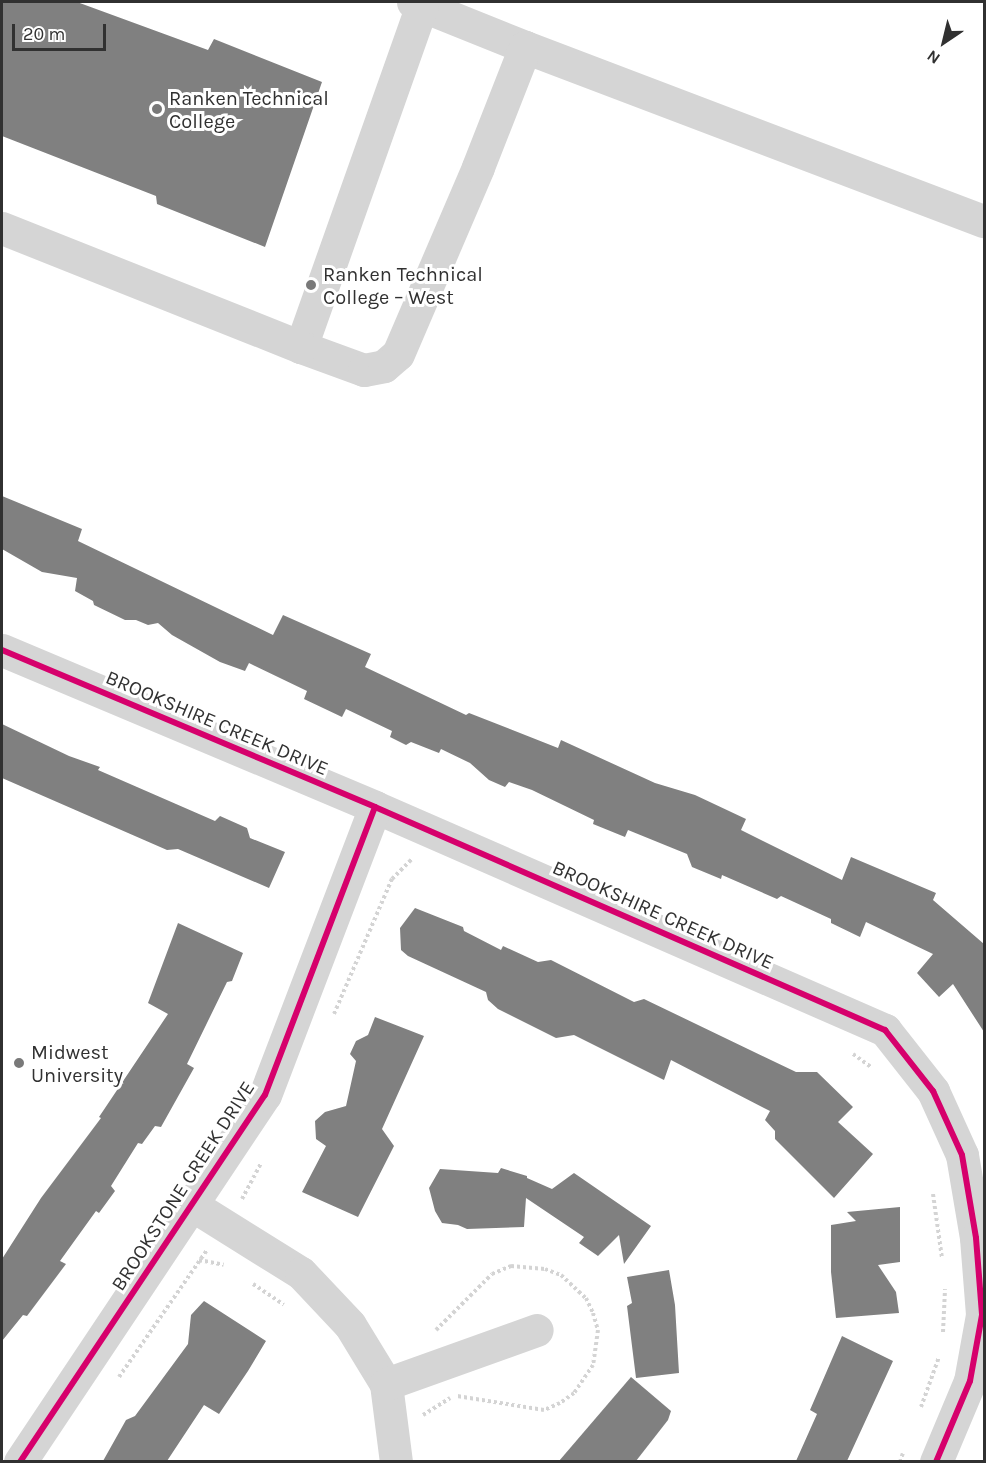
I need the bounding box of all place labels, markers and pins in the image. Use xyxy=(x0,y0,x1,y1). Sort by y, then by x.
place label: Ranken Technical College xyxy=(169,86,329,133)
marker: Ranken Technical College xyxy=(150,102,164,116)
place label: Ranken Technical College – West xyxy=(323,262,483,309)
marker: Ranken Technical College – West xyxy=(304,278,318,292)
place label: Midwest University xyxy=(31,1040,123,1087)
marker: Midwest University xyxy=(12,1056,26,1070)

